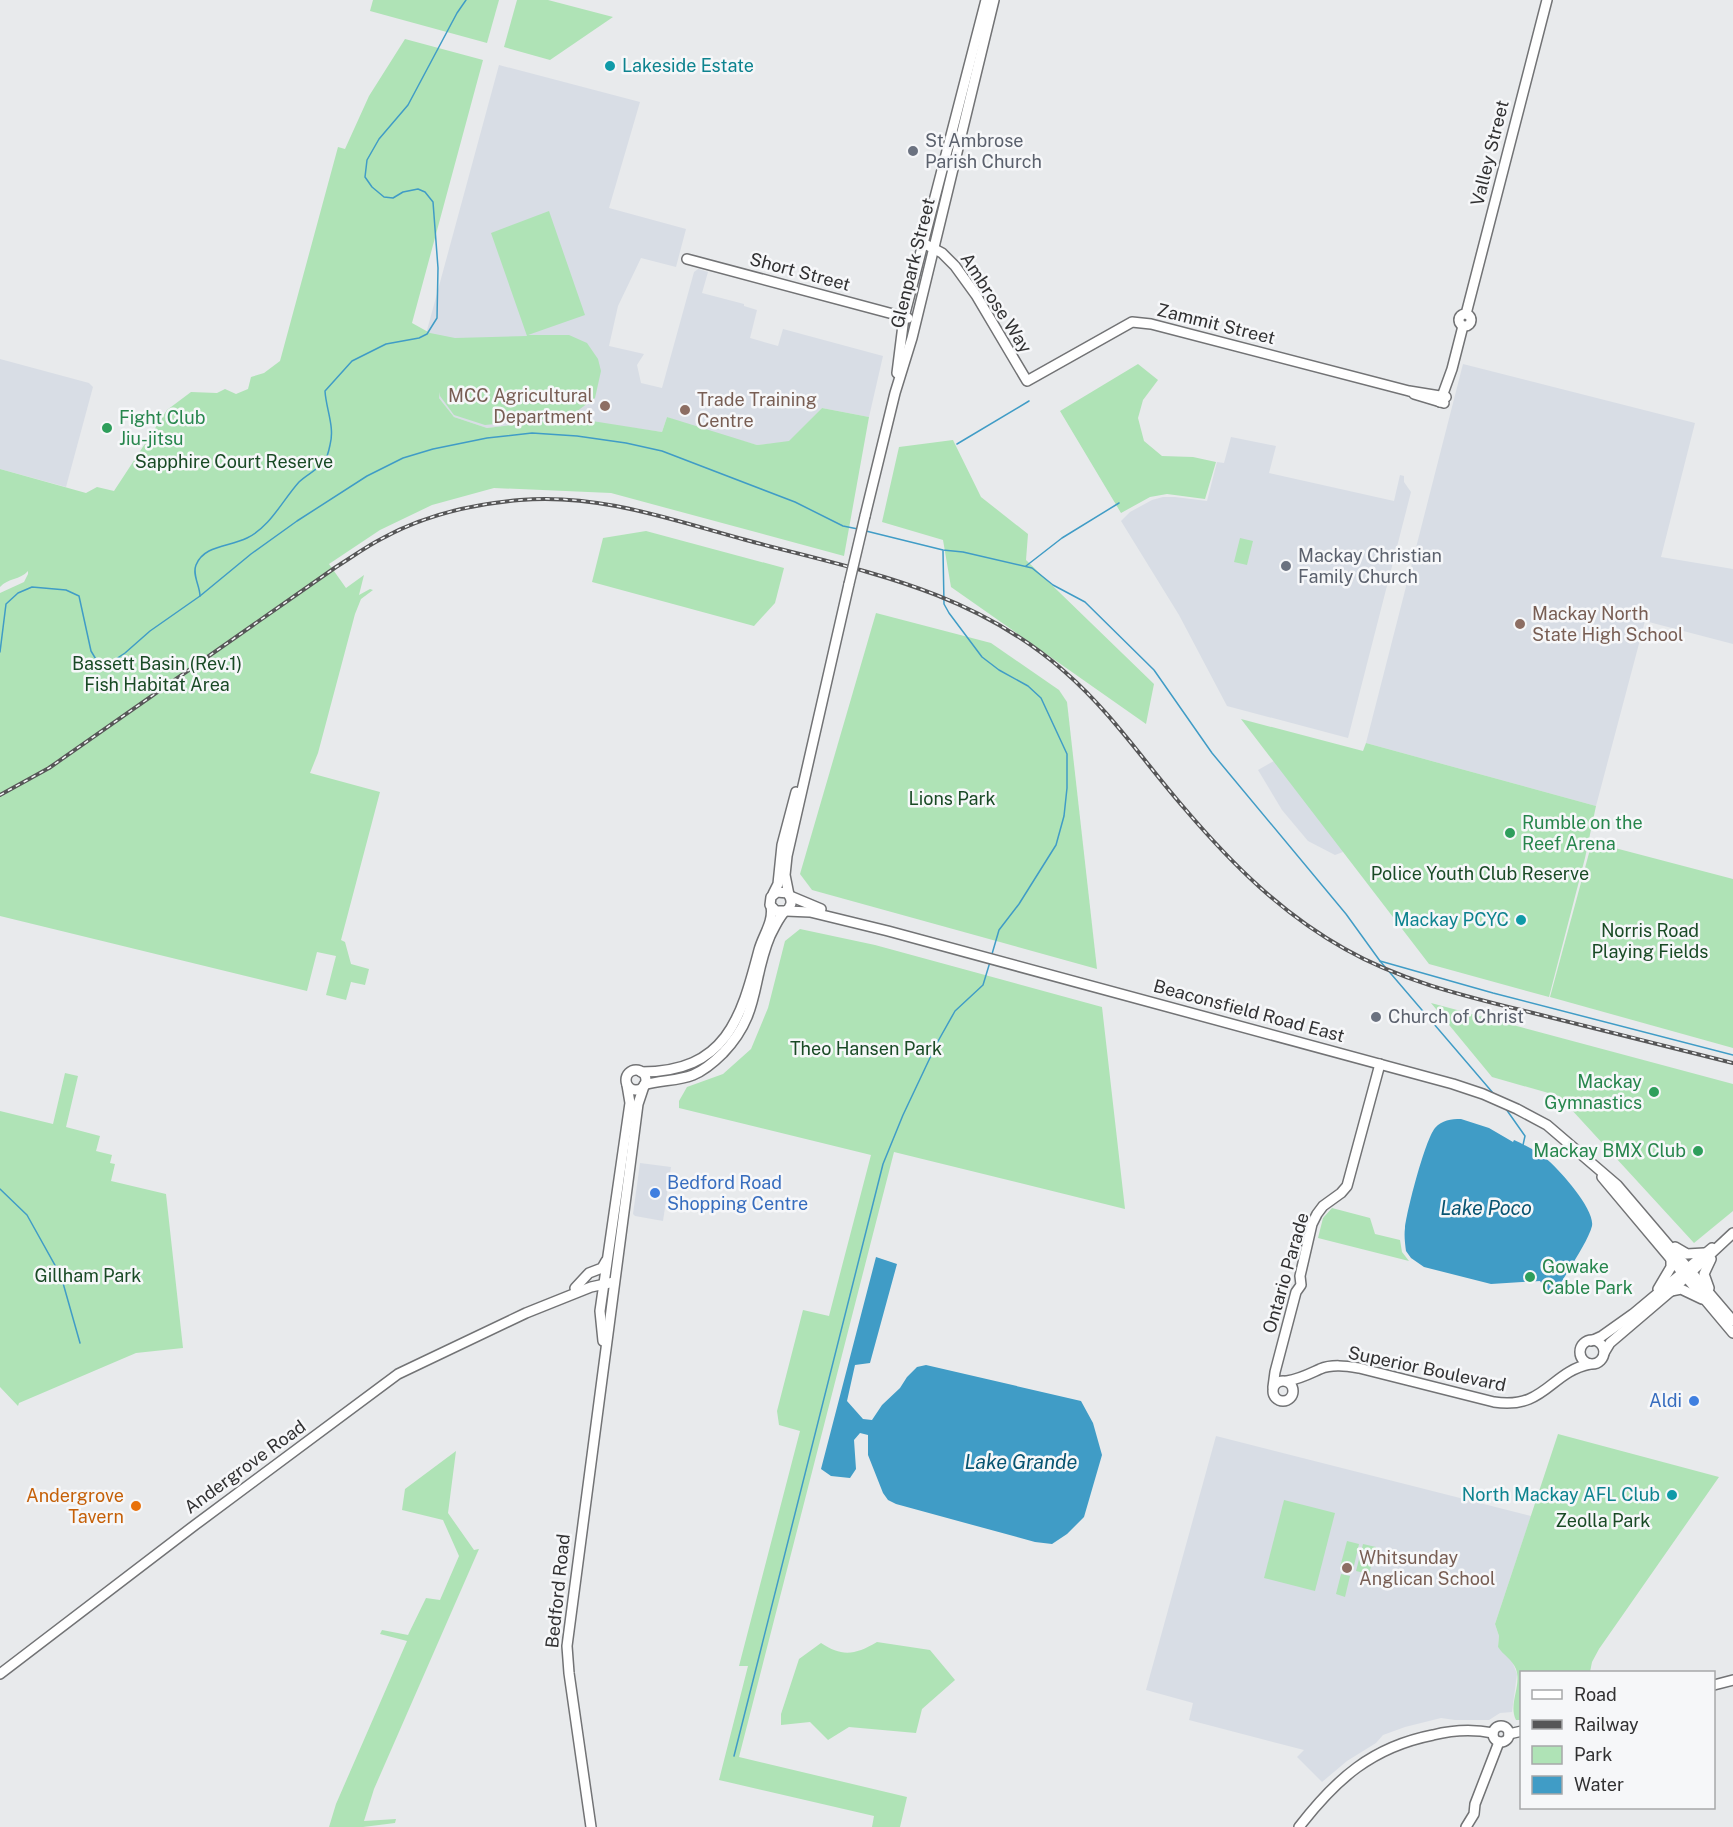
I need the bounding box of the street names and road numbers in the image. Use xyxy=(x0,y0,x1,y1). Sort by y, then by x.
street label: Valley Street xyxy=(1466,98,1513,208)
street label: Glenpark Street xyxy=(886,196,939,330)
street label: Short Street xyxy=(748,248,853,295)
street label: Ambrose Way xyxy=(956,249,1037,357)
street label: Zammit Street xyxy=(1155,299,1277,348)
street label: Beaconsfield Road East xyxy=(1151,975,1347,1046)
street label: Ontario Parade xyxy=(1258,1210,1313,1336)
street label: Superior Boulevard xyxy=(1346,1342,1508,1396)
street label: Andergrove Road xyxy=(180,1416,309,1518)
street label: Bedford Road xyxy=(541,1533,574,1649)

